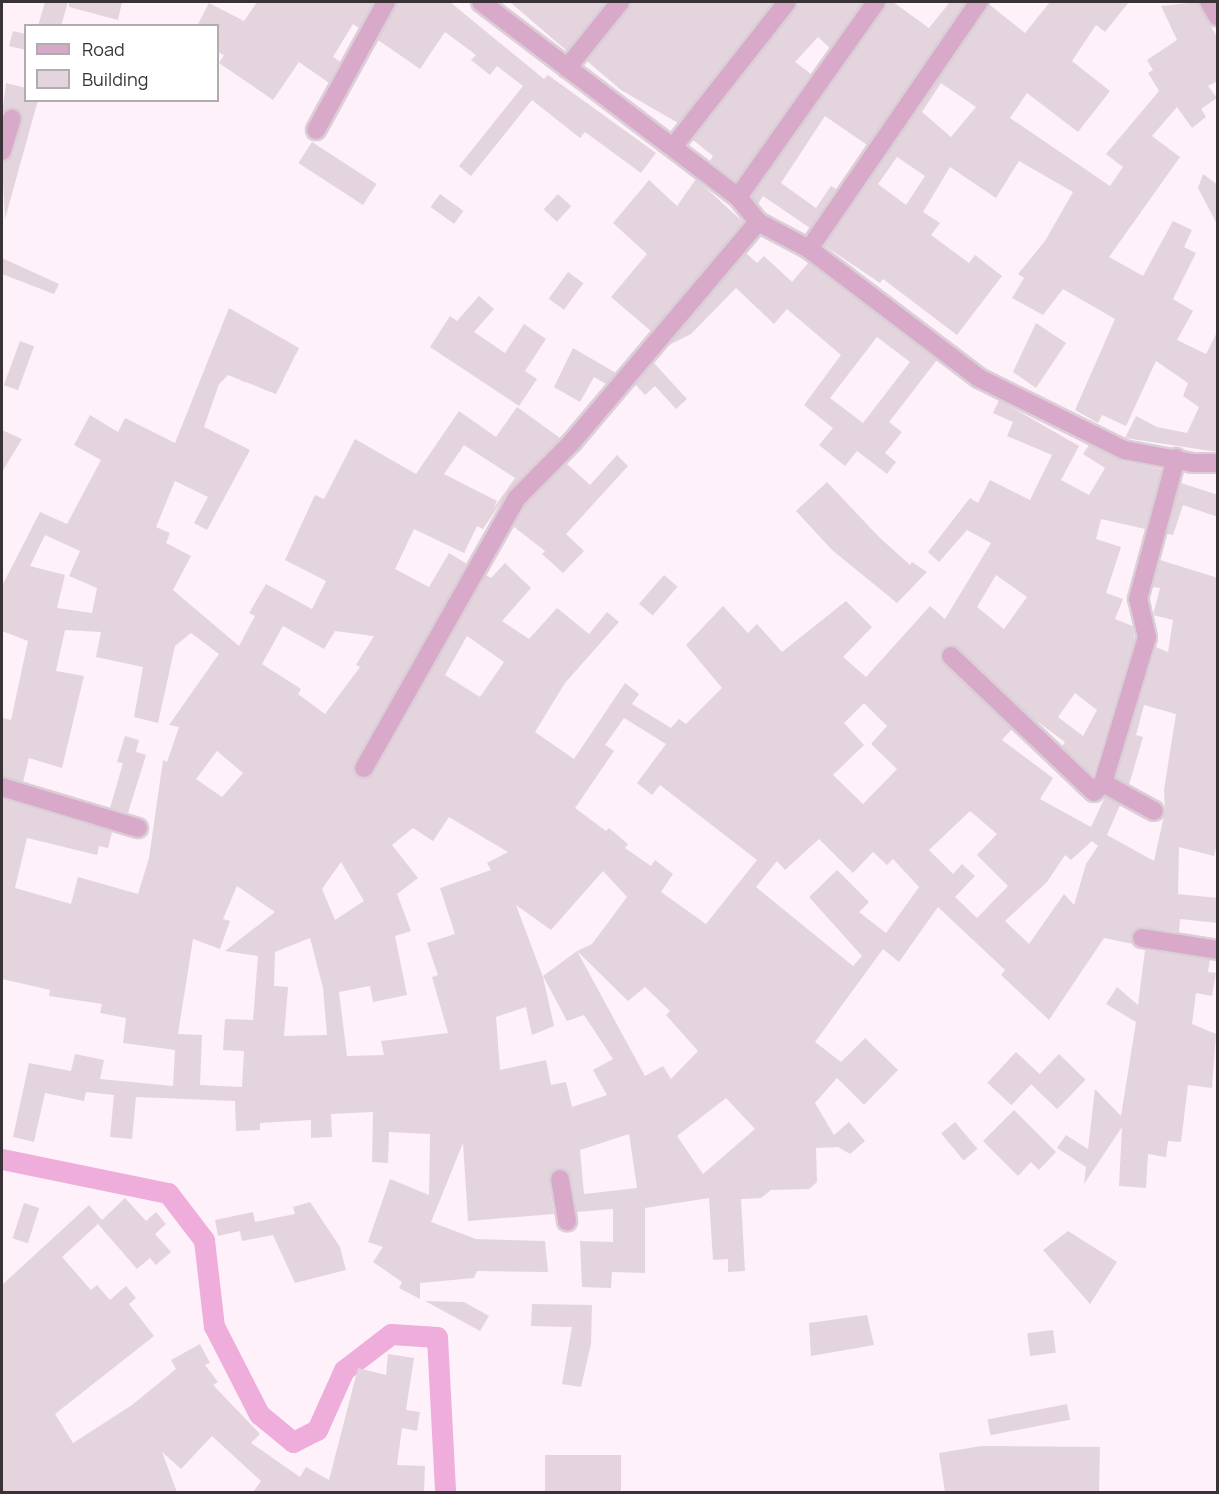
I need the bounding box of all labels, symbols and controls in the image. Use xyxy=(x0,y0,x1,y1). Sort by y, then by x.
legend xyxy=(24,24,219,102)
text: Road xyxy=(82,37,125,61)
text: Building xyxy=(82,67,148,91)

